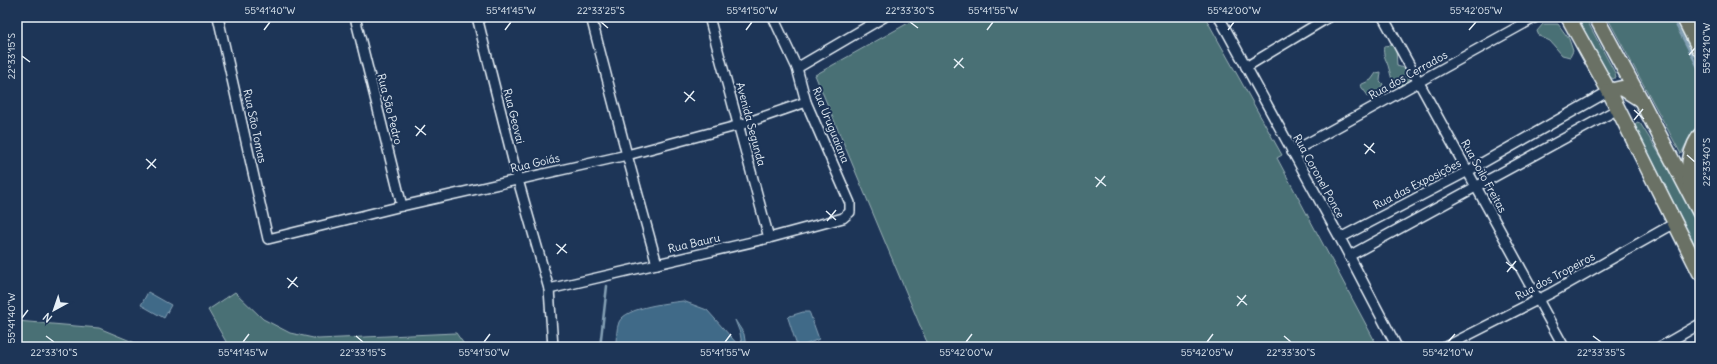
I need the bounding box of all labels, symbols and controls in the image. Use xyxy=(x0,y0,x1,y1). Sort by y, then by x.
text: 55°41'40"W xyxy=(245,4,295,17)
text: 55°41'45"W xyxy=(486,4,536,17)
text: 22°33'25"S xyxy=(577,4,625,17)
text: 55°41'50"W xyxy=(726,4,778,17)
text: 22°33'30"S xyxy=(886,4,935,17)
text: 55°41'55"W xyxy=(968,4,1018,17)
text: 55°42'00"W xyxy=(1207,4,1261,17)
text: 55°42'05"W xyxy=(1450,4,1502,17)
text: 55°42'10"W xyxy=(1700,23,1713,73)
text: 22°33'15"S xyxy=(5,32,18,79)
street label: Rua dos Cerrados xyxy=(1366,48,1450,102)
street label: Rua São Pedro xyxy=(374,72,406,146)
street label: Avenida Segunda xyxy=(733,81,769,167)
street label: Rua Uruguaiana xyxy=(809,85,853,165)
street label: Rua Geovai xyxy=(500,87,528,145)
street label: Rua São Tomas xyxy=(240,88,270,164)
street label: Rua Coronel Ponce xyxy=(1290,132,1348,220)
street label: Rua Soilo Freitas xyxy=(1458,137,1510,215)
text: 22°33'40"S xyxy=(1700,137,1713,186)
street label: Rua Goiás xyxy=(509,151,561,175)
street label: Rua das Exposições xyxy=(1371,156,1463,212)
street label: Rua Bauru xyxy=(667,230,722,256)
street label: Rua dos Tropeiros xyxy=(1513,249,1597,303)
north arrow xyxy=(34,290,74,330)
text: 55°41'40"W xyxy=(5,293,18,343)
text: N xyxy=(40,310,55,325)
text: 22°33'10"S xyxy=(30,346,78,359)
text: 55°41'45"W xyxy=(218,346,268,359)
text: 22°33'15"S xyxy=(340,346,387,359)
text: 55°41'50"W xyxy=(458,346,510,359)
text: 55°41'55"W xyxy=(700,346,750,359)
text: 55°42'00"W xyxy=(939,346,993,359)
text: 55°42'05"W xyxy=(1181,346,1233,359)
text: 22°33'30"S xyxy=(1267,346,1316,359)
text: 55°42'10"W xyxy=(1423,346,1473,359)
text: 22°33'35"S xyxy=(1577,346,1625,359)

